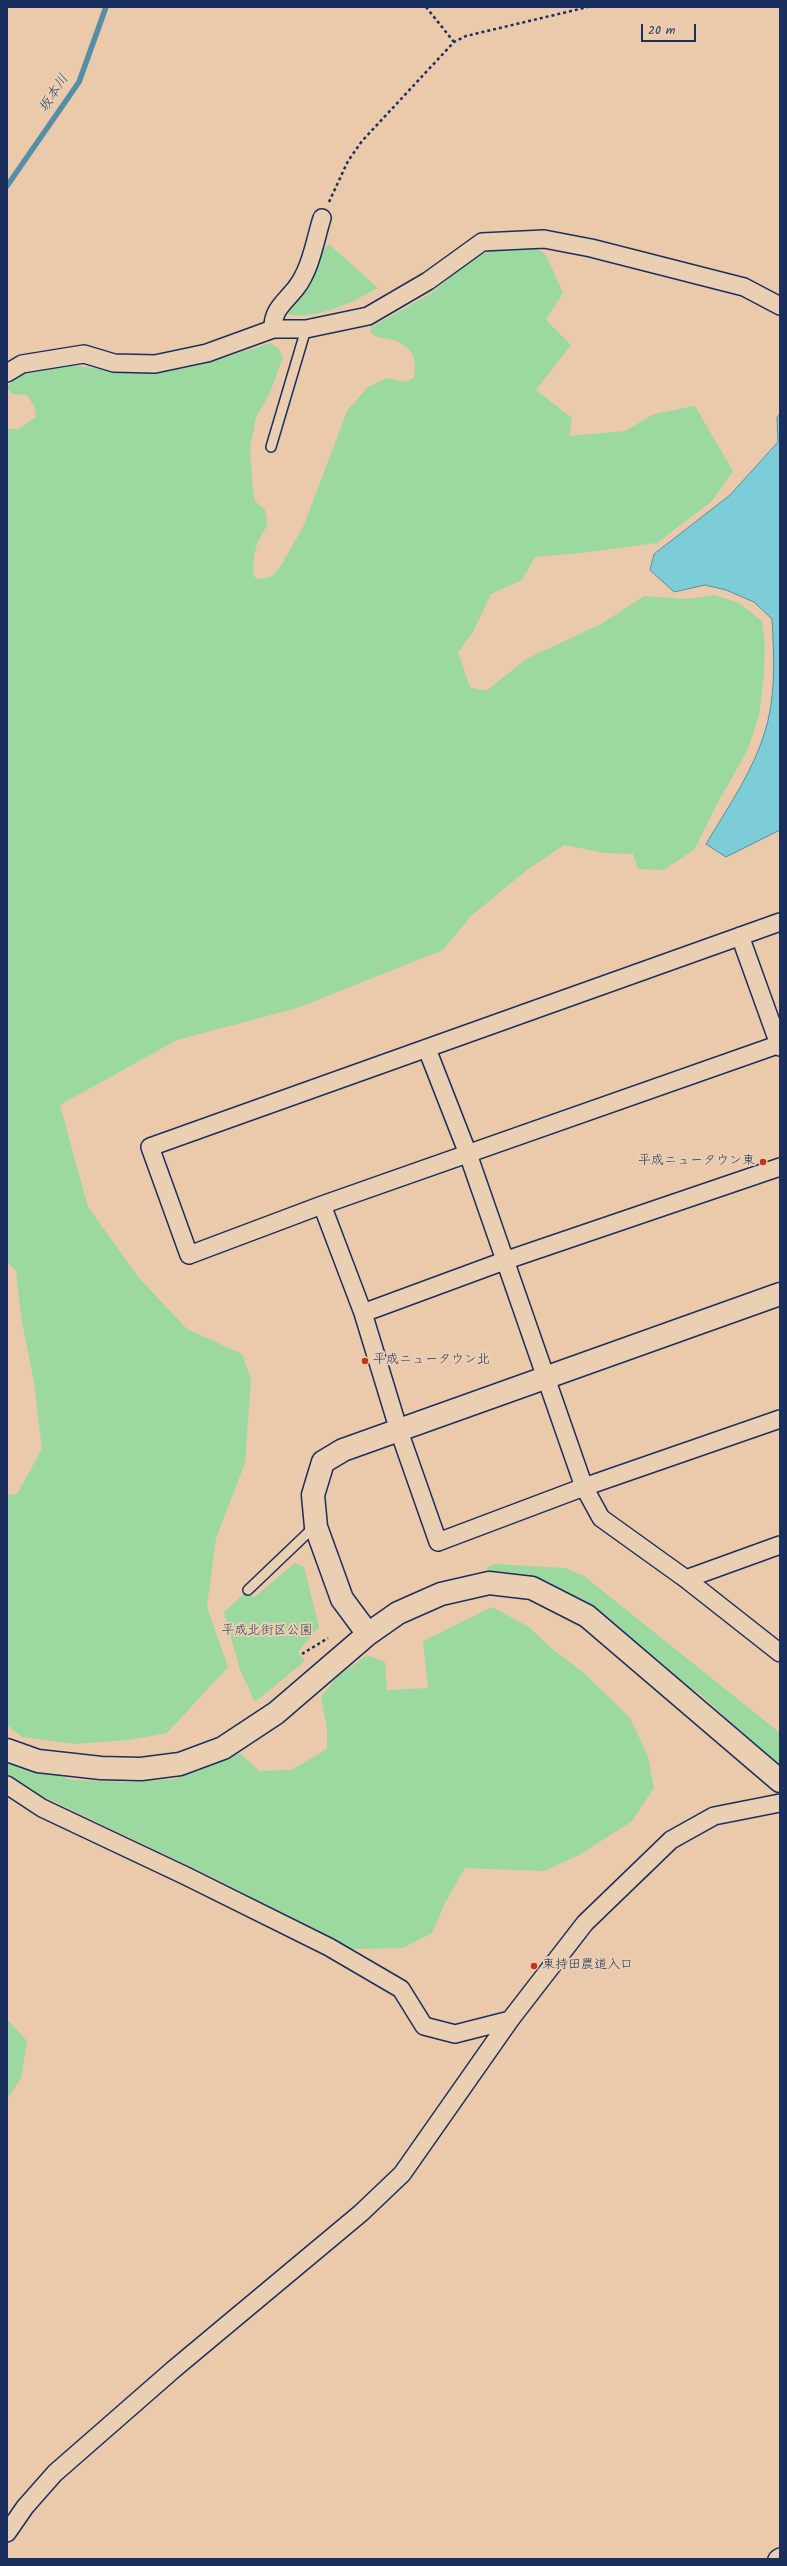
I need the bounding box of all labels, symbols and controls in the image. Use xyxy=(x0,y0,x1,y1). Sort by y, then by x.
scale bar xyxy=(643,16,698,42)
text: 20 m xyxy=(648,21,675,40)
water label: 坂本川 xyxy=(37,72,73,116)
place label: 平成ニュータウン東 xyxy=(638,1154,755,1170)
marker: 平成ニュータウン東 xyxy=(758,1157,768,1167)
place label: 平成ニュータウン北 xyxy=(373,1353,490,1369)
marker: 平成ニュータウン北 xyxy=(360,1356,370,1366)
park label: 平成北街区公園 xyxy=(222,1624,312,1640)
place label: 東持田農道入口 xyxy=(542,1958,633,1974)
marker: 東持田農道入口 xyxy=(529,1961,539,1971)

